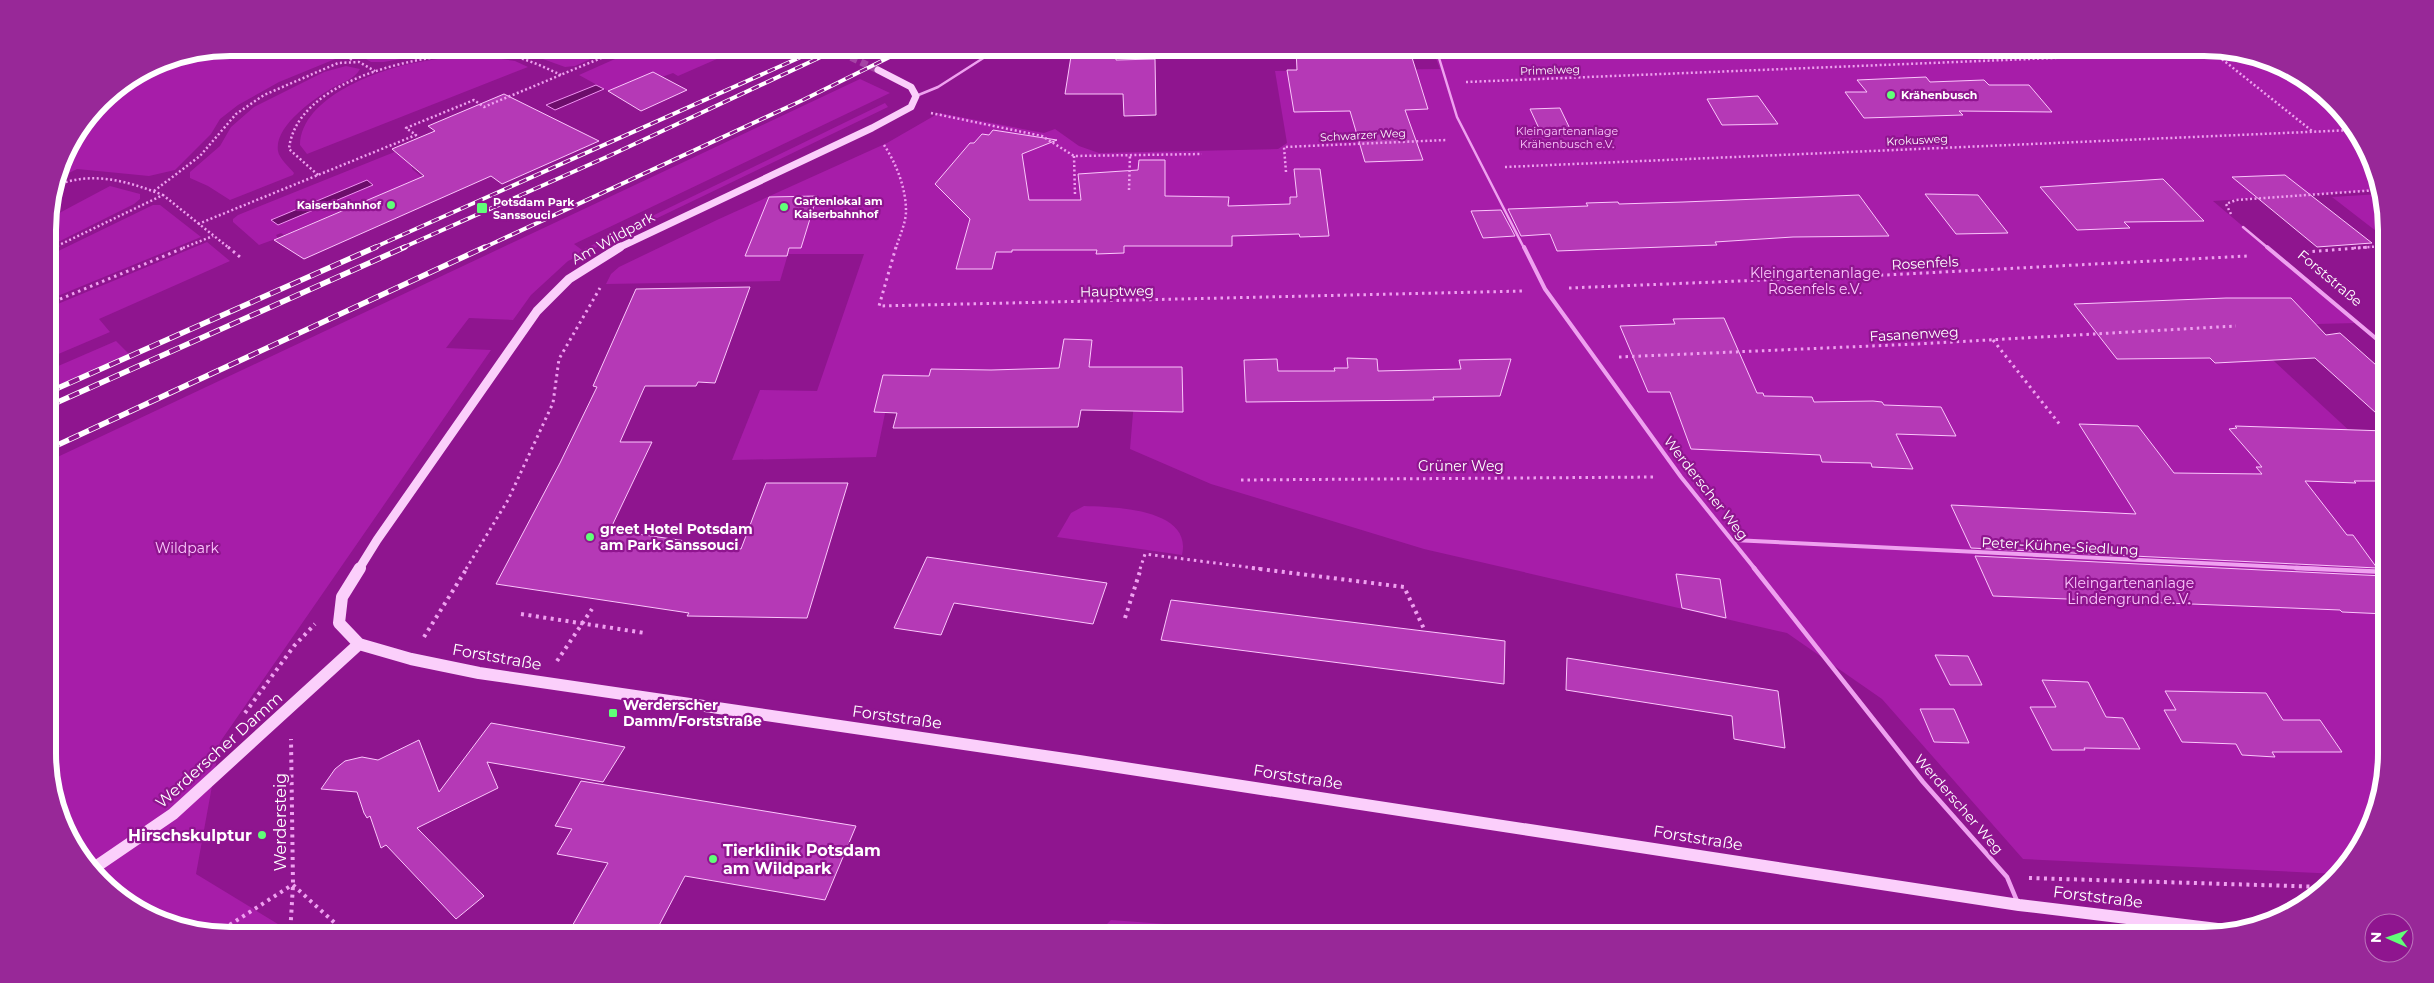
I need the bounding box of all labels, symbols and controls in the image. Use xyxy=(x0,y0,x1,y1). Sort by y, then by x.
street label: Primelweg xyxy=(1520,62,1580,78)
place label: Krähenbusch xyxy=(1901,88,1977,102)
marker: Krähenbusch xyxy=(1885,89,1897,101)
park label: Kleingartenanlage Krähenbusch e.V. xyxy=(1516,124,1619,151)
street label: Schwarzer Weg xyxy=(1320,126,1406,144)
street label: Krokusweg xyxy=(1886,131,1948,149)
place label: Gartenlokal am Kaiserbahnhof xyxy=(794,194,882,221)
place label: Potsdam Park Sanssouci xyxy=(493,195,575,222)
place label: Kaiserbahnhof xyxy=(297,198,382,212)
marker: Kaiserbahnhof xyxy=(385,199,397,211)
marker: Potsdam Park Sanssouci xyxy=(475,201,489,215)
marker: Gartenlokal am Kaiserbahnhof xyxy=(778,201,790,213)
street label: Am Wildpark xyxy=(568,207,658,268)
street label: Forststraße xyxy=(2294,246,2366,310)
street label: Rosenfels xyxy=(1891,252,1959,274)
park label: Kleingartenanlage Rosenfels e.V. xyxy=(1750,264,1880,298)
street label: Hauptweg xyxy=(1080,281,1154,301)
street label: Fasanenweg xyxy=(1869,323,1959,345)
street label: Werderscher Weg xyxy=(1660,432,1752,544)
street label: Grüner Weg xyxy=(1418,457,1504,475)
place label: greet Hotel Potsdam am Park Sanssouci xyxy=(600,520,753,554)
marker: greet Hotel Potsdam am Park Sanssouci xyxy=(584,531,596,543)
street label: Peter-Kühne-Siedlung xyxy=(1981,533,2139,559)
park label: Wildpark xyxy=(155,539,220,557)
park label: Kleingartenanlage Lindengrund e. V. xyxy=(2064,574,2194,608)
street label: Forststraße xyxy=(451,640,543,674)
street label: Werderscher Damm xyxy=(152,688,286,812)
place label: Werderscher Damm/Forststraße xyxy=(623,696,762,730)
street label: Forststraße xyxy=(851,701,943,733)
marker: Werderscher Damm/Forststraße xyxy=(607,707,619,719)
street label: Werderscher Weg xyxy=(1911,750,2007,858)
street label: Forststraße xyxy=(1252,761,1344,793)
street label: Werdersteig xyxy=(271,773,290,871)
street label: Forststraße xyxy=(1652,822,1744,854)
place label: Hirschskulptur xyxy=(128,826,252,845)
marker: Hirschskulptur xyxy=(256,829,268,841)
place label: Tierklinik Potsdam am Wildpark xyxy=(723,841,881,878)
marker: Tierklinik Potsdam am Wildpark xyxy=(707,853,719,865)
street label: Forststraße xyxy=(2052,882,2144,912)
north arrow xyxy=(2364,913,2414,963)
text: N xyxy=(2367,932,2385,944)

